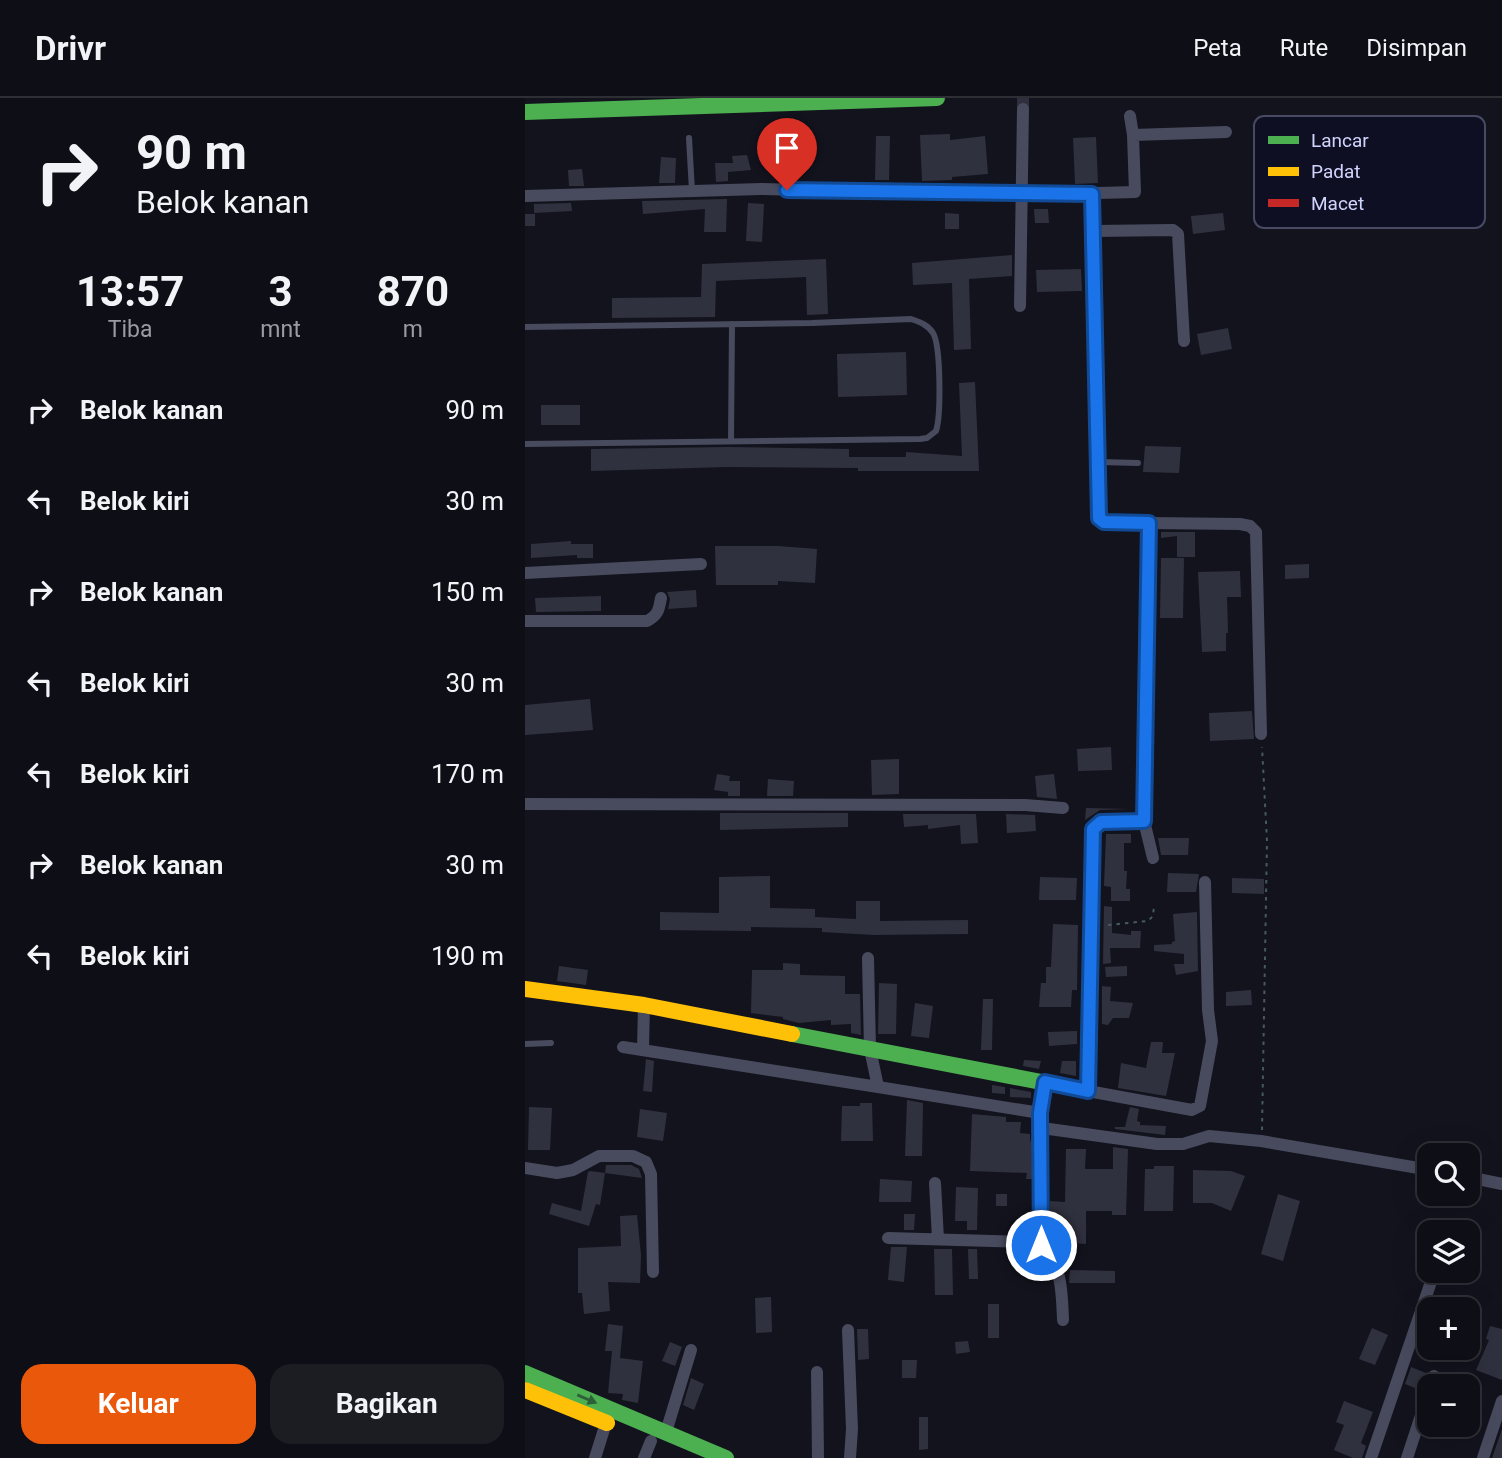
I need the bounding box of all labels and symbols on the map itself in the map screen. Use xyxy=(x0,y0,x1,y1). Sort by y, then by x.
legend xyxy=(1254,116,1485,228)
pin xyxy=(757,118,817,190)
text: Lancar xyxy=(1311,129,1369,152)
text: Padat xyxy=(1311,160,1361,183)
text: Macet xyxy=(1311,192,1364,215)
position arrow xyxy=(1004,1208,1078,1282)
one-way arrow xyxy=(576,1394,597,1405)

